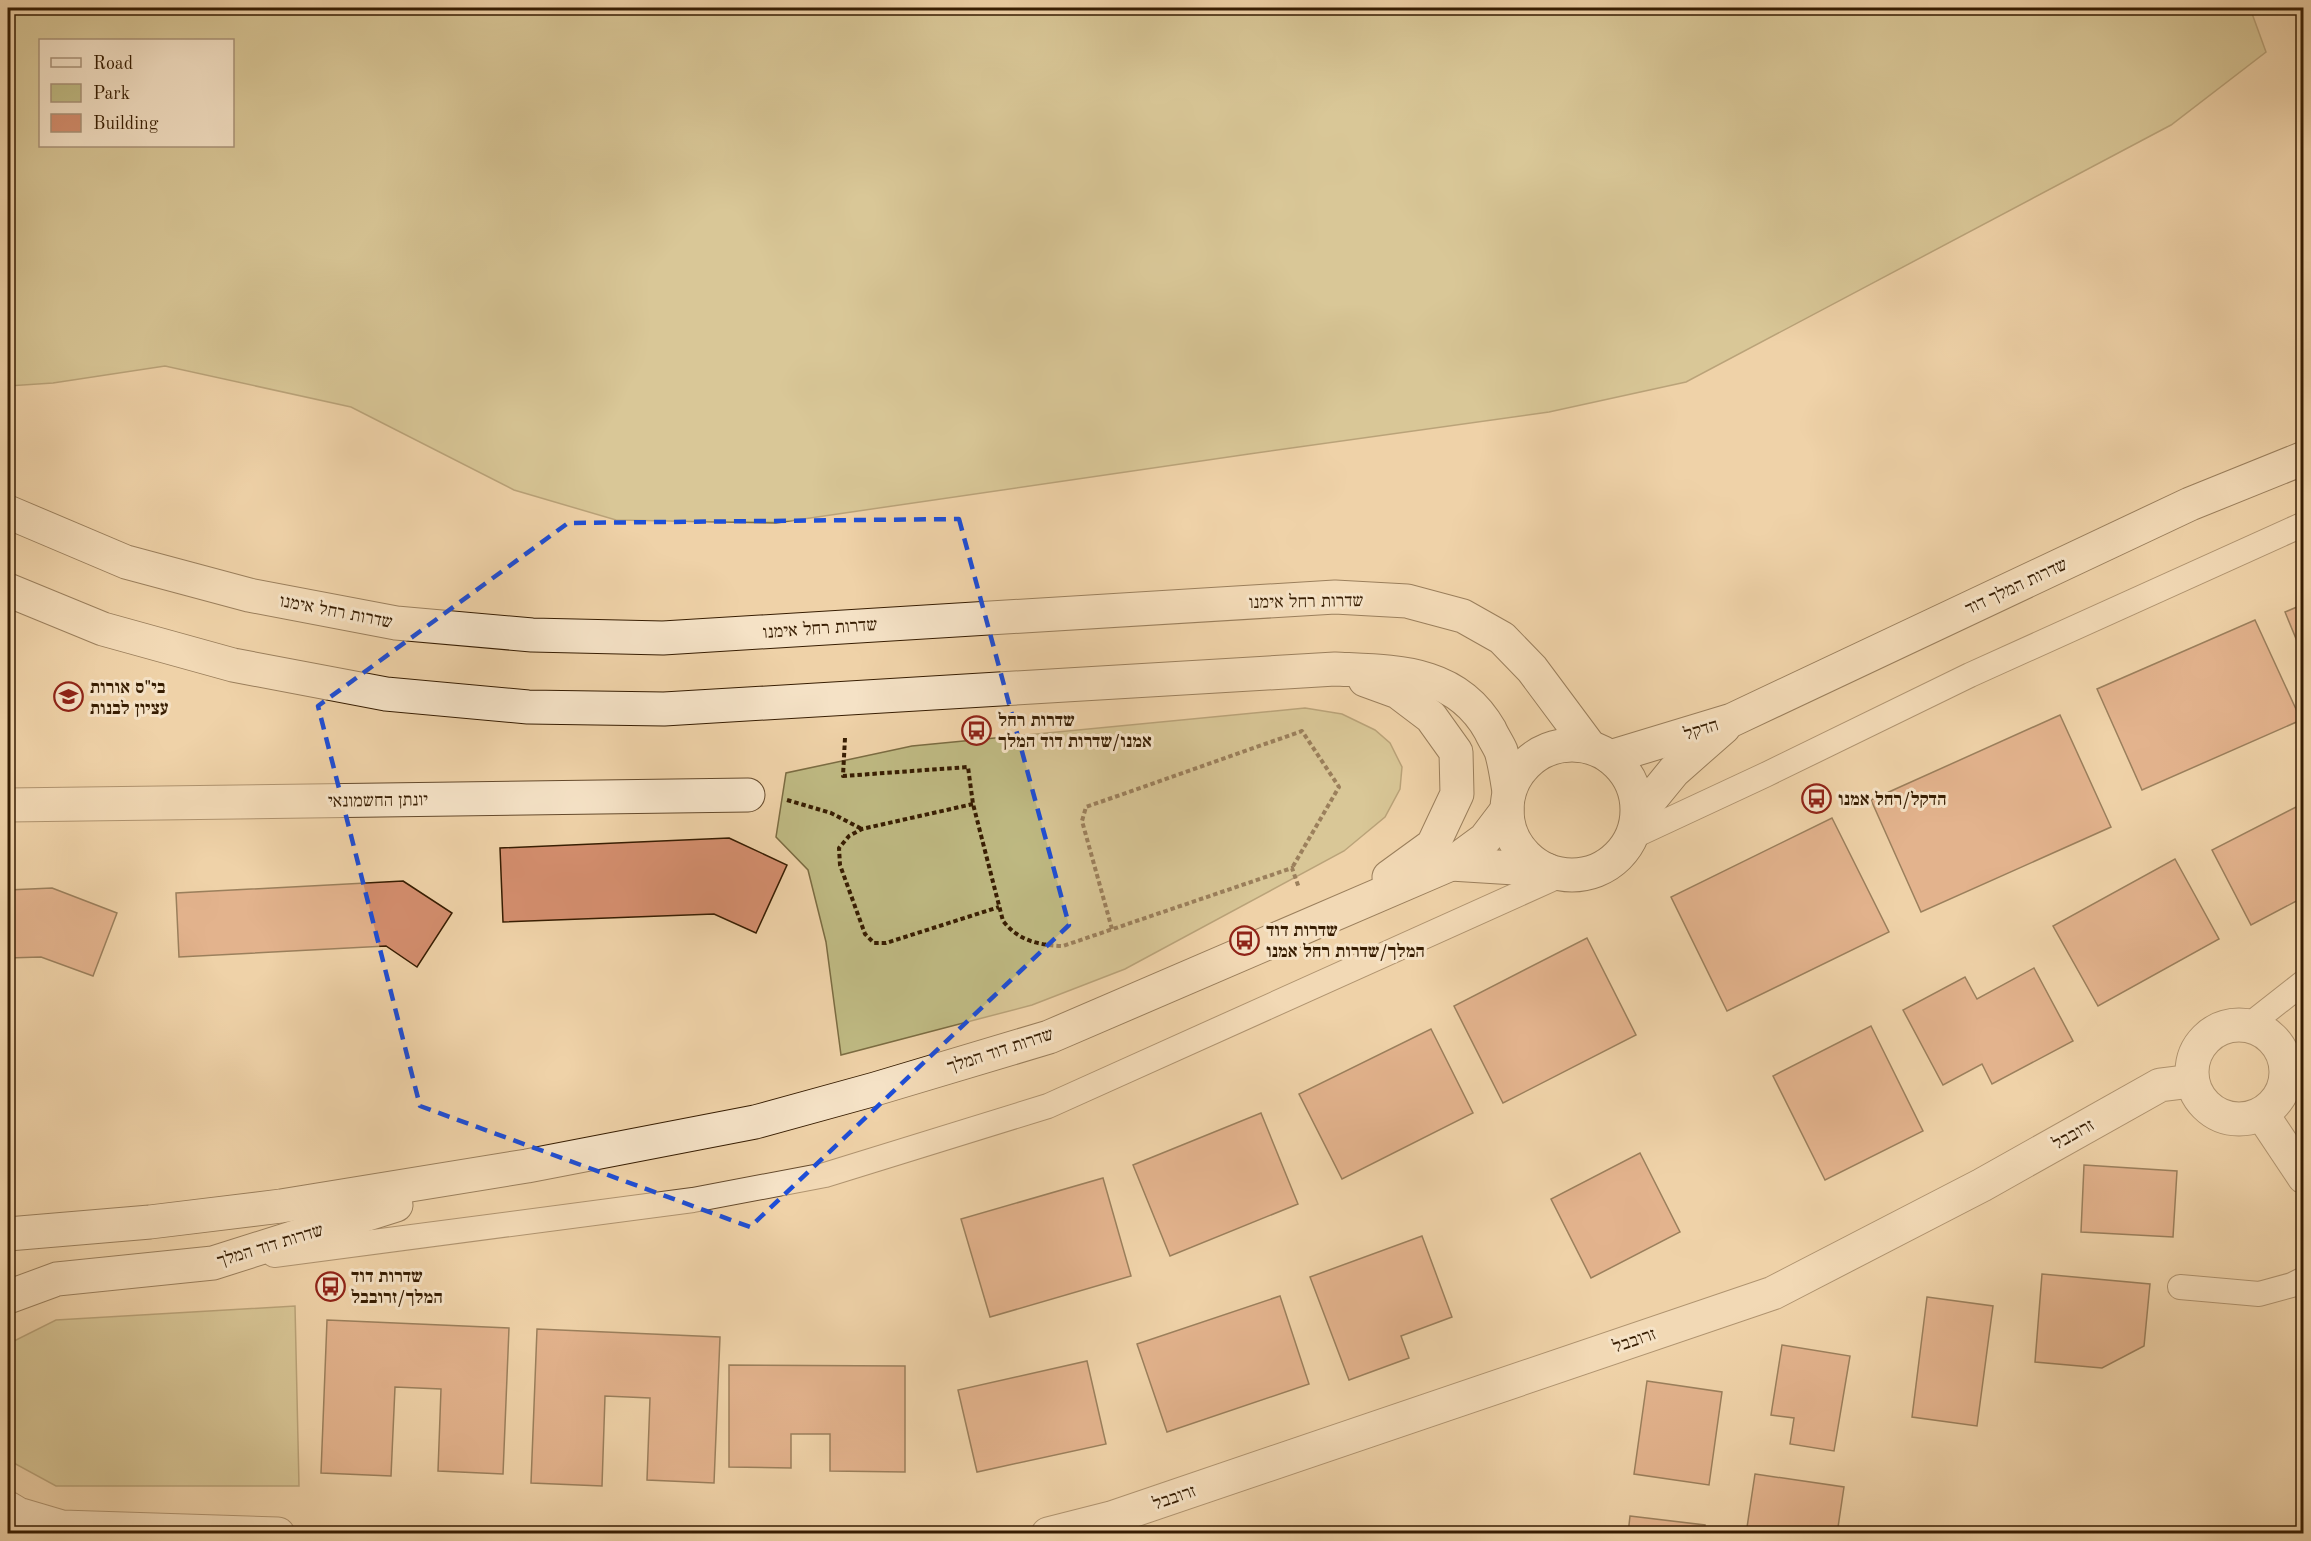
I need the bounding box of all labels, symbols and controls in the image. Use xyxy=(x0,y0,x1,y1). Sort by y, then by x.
legend xyxy=(39,39,234,147)
text: Road xyxy=(93,55,133,73)
text: Park xyxy=(93,85,130,103)
text: Building xyxy=(93,115,159,133)
street label: שדרות המלך דוד xyxy=(1962,554,2070,618)
street label: שדרות רחל אימנו xyxy=(278,591,394,632)
street label: שדרות רחל אימנו xyxy=(1248,591,1364,612)
street label: שדרות רחל אימנו xyxy=(762,615,878,642)
place label: בי"ס אורות עציון לבנות xyxy=(90,679,169,718)
school or university icon: בי"ס אורות עציון לבנות xyxy=(53,681,85,713)
place label: שדרות רחל אמנו/שדרות דוד המלך xyxy=(998,711,1152,751)
bus stop icon: שדרות רחל אמנו/שדרות דוד המלך xyxy=(961,714,993,746)
street label: הדקל xyxy=(1681,715,1721,744)
bus stop icon: הדקל/רחל אמנו xyxy=(1801,783,1833,815)
place label: הדקל/רחל אמנו xyxy=(1838,790,1947,809)
street label: יונתן החשמונאי xyxy=(328,791,428,811)
place label: שדרות דוד המלך/שדרות רחל אמנו xyxy=(1266,922,1425,961)
bus stop icon: שדרות דוד המלך/שדרות רחל אמנו xyxy=(1229,924,1261,956)
street label: שדרות דוד המלך xyxy=(945,1024,1056,1077)
street label: זרובבל xyxy=(2049,1115,2097,1153)
street label: שדרות דוד המלך xyxy=(215,1220,326,1271)
place label: שדרות דוד המלך/זרובבל xyxy=(351,1268,443,1307)
bus stop icon: שדרות דוד המלך/זרובבל xyxy=(314,1270,346,1302)
street label: זרובבל xyxy=(1610,1324,1658,1357)
street label: זרובבל xyxy=(1150,1481,1198,1514)

